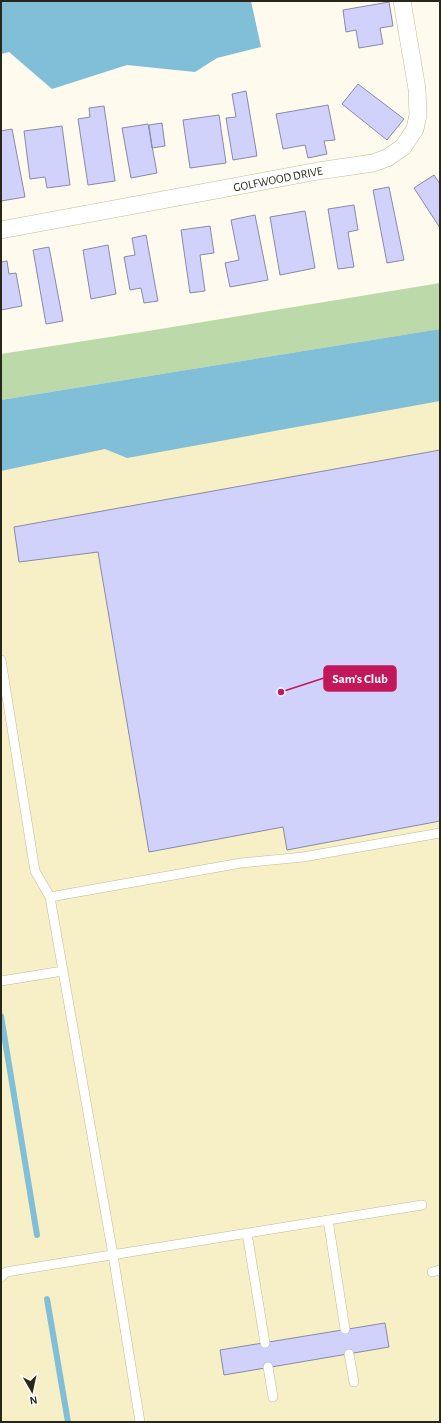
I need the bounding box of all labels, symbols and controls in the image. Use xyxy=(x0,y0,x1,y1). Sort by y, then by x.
street label: GOLFWOOD DRIVE xyxy=(232,164,324,194)
callout: Sam's Club xyxy=(324,666,396,691)
text: Sam's Club xyxy=(332,673,388,686)
north arrow xyxy=(12,1371,52,1411)
text: N xyxy=(29,1394,38,1406)

